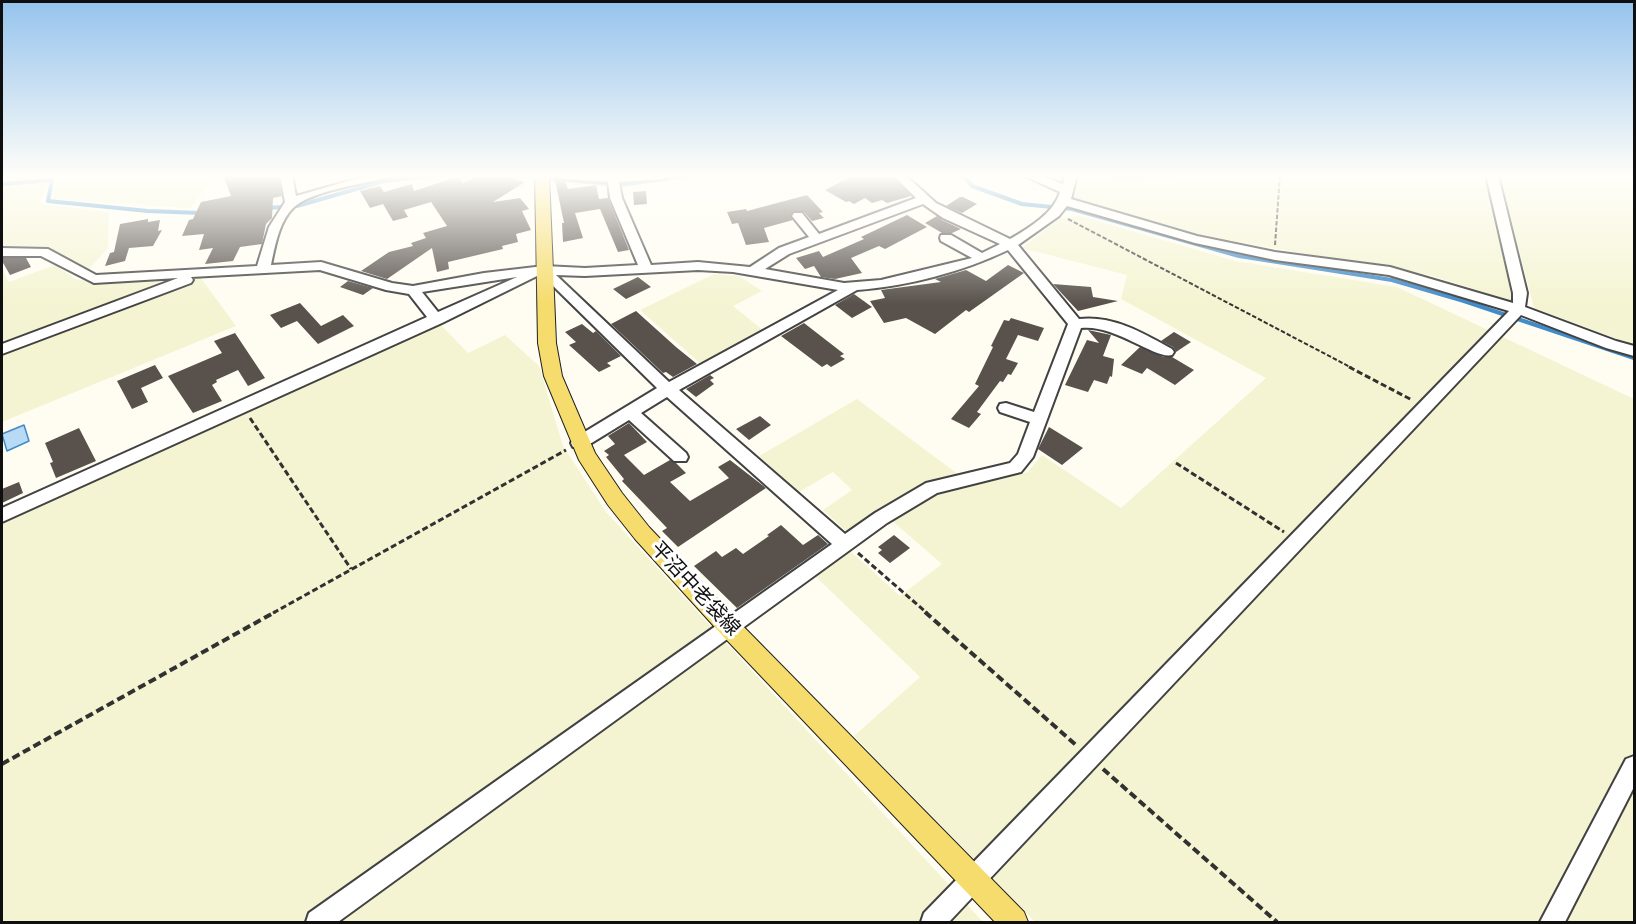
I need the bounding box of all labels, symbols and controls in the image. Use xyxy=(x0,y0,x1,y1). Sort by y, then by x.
street label: 平沼中老袋線 xyxy=(645,537,745,641)

